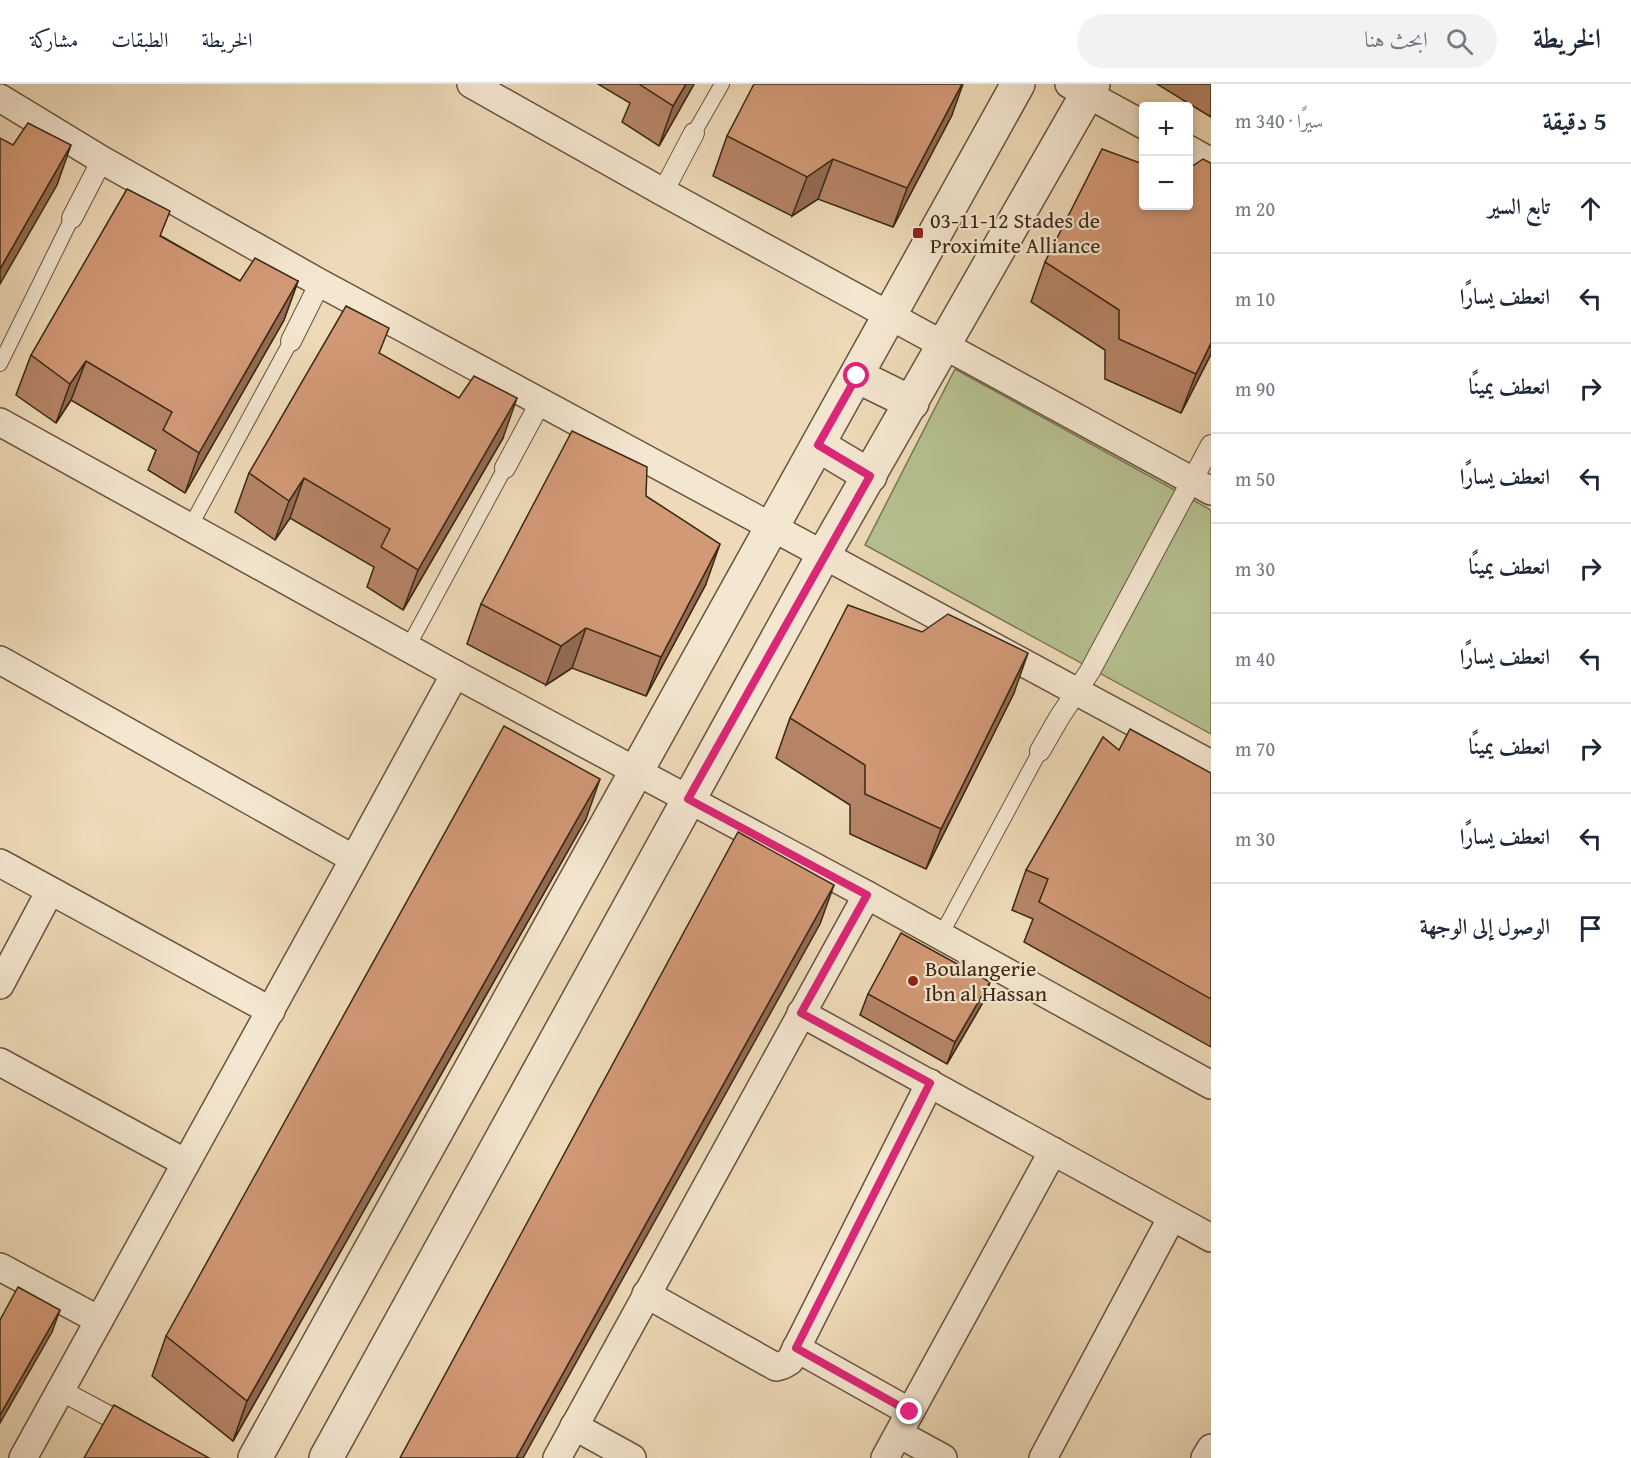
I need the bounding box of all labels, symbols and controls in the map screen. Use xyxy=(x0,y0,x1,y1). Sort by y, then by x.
search box xyxy=(1077,14,1497,68)
text: الخريطة xyxy=(1533,17,1601,58)
text: ابحث هنا xyxy=(1364,23,1428,55)
text: مشاركة xyxy=(30,24,78,55)
text: الطبقات xyxy=(111,24,168,55)
text: الخريطة xyxy=(201,24,253,55)
icon: search xyxy=(1443,25,1476,58)
text: 5 دقيقة xyxy=(1542,101,1607,140)
map controls xyxy=(1139,102,1193,210)
button: + xyxy=(1139,102,1193,156)
text: سيرًا · 340 m xyxy=(1235,106,1323,135)
button: − xyxy=(1139,156,1193,210)
text: تابع السير xyxy=(1488,190,1550,222)
icon: ahead xyxy=(1574,192,1607,225)
text: 20 m xyxy=(1235,194,1275,223)
place label: 03-11-12 Stades de Proximite Alliance xyxy=(930,204,1101,261)
marker: 03-11-12 Stades de Proximite Alliance xyxy=(911,226,925,240)
text: انعطف يسارًا xyxy=(1460,280,1550,312)
icon: left xyxy=(1574,282,1607,315)
text: 10 m xyxy=(1235,284,1275,313)
route start xyxy=(843,362,869,388)
text: انعطف يمينًا xyxy=(1469,370,1550,402)
icon: right xyxy=(1574,372,1607,405)
text: 90 m xyxy=(1235,374,1275,403)
text: انعطف يسارًا xyxy=(1460,460,1550,492)
icon: left xyxy=(1574,462,1607,495)
text: 50 m xyxy=(1235,464,1275,493)
text: انعطف يمينًا xyxy=(1469,550,1550,582)
icon: right xyxy=(1574,552,1607,585)
text: 30 m xyxy=(1235,554,1275,583)
text: انعطف يسارًا xyxy=(1460,640,1550,672)
icon: left xyxy=(1574,642,1607,675)
text: 40 m xyxy=(1235,644,1275,673)
text: انعطف يمينًا xyxy=(1469,730,1550,762)
icon: right xyxy=(1574,732,1607,765)
text: 70 m xyxy=(1235,734,1275,763)
text: انعطف يسارًا xyxy=(1460,820,1550,852)
icon: left xyxy=(1574,822,1607,855)
text: 30 m xyxy=(1235,824,1275,853)
text: الوصول إلى الوجهة xyxy=(1420,910,1550,942)
icon: arrive xyxy=(1574,912,1607,945)
place label: Boulangerie Ibn al Hassan xyxy=(925,952,1048,1009)
marker: Boulangerie Ibn al Hassan xyxy=(906,974,920,988)
route end xyxy=(896,1398,922,1424)

